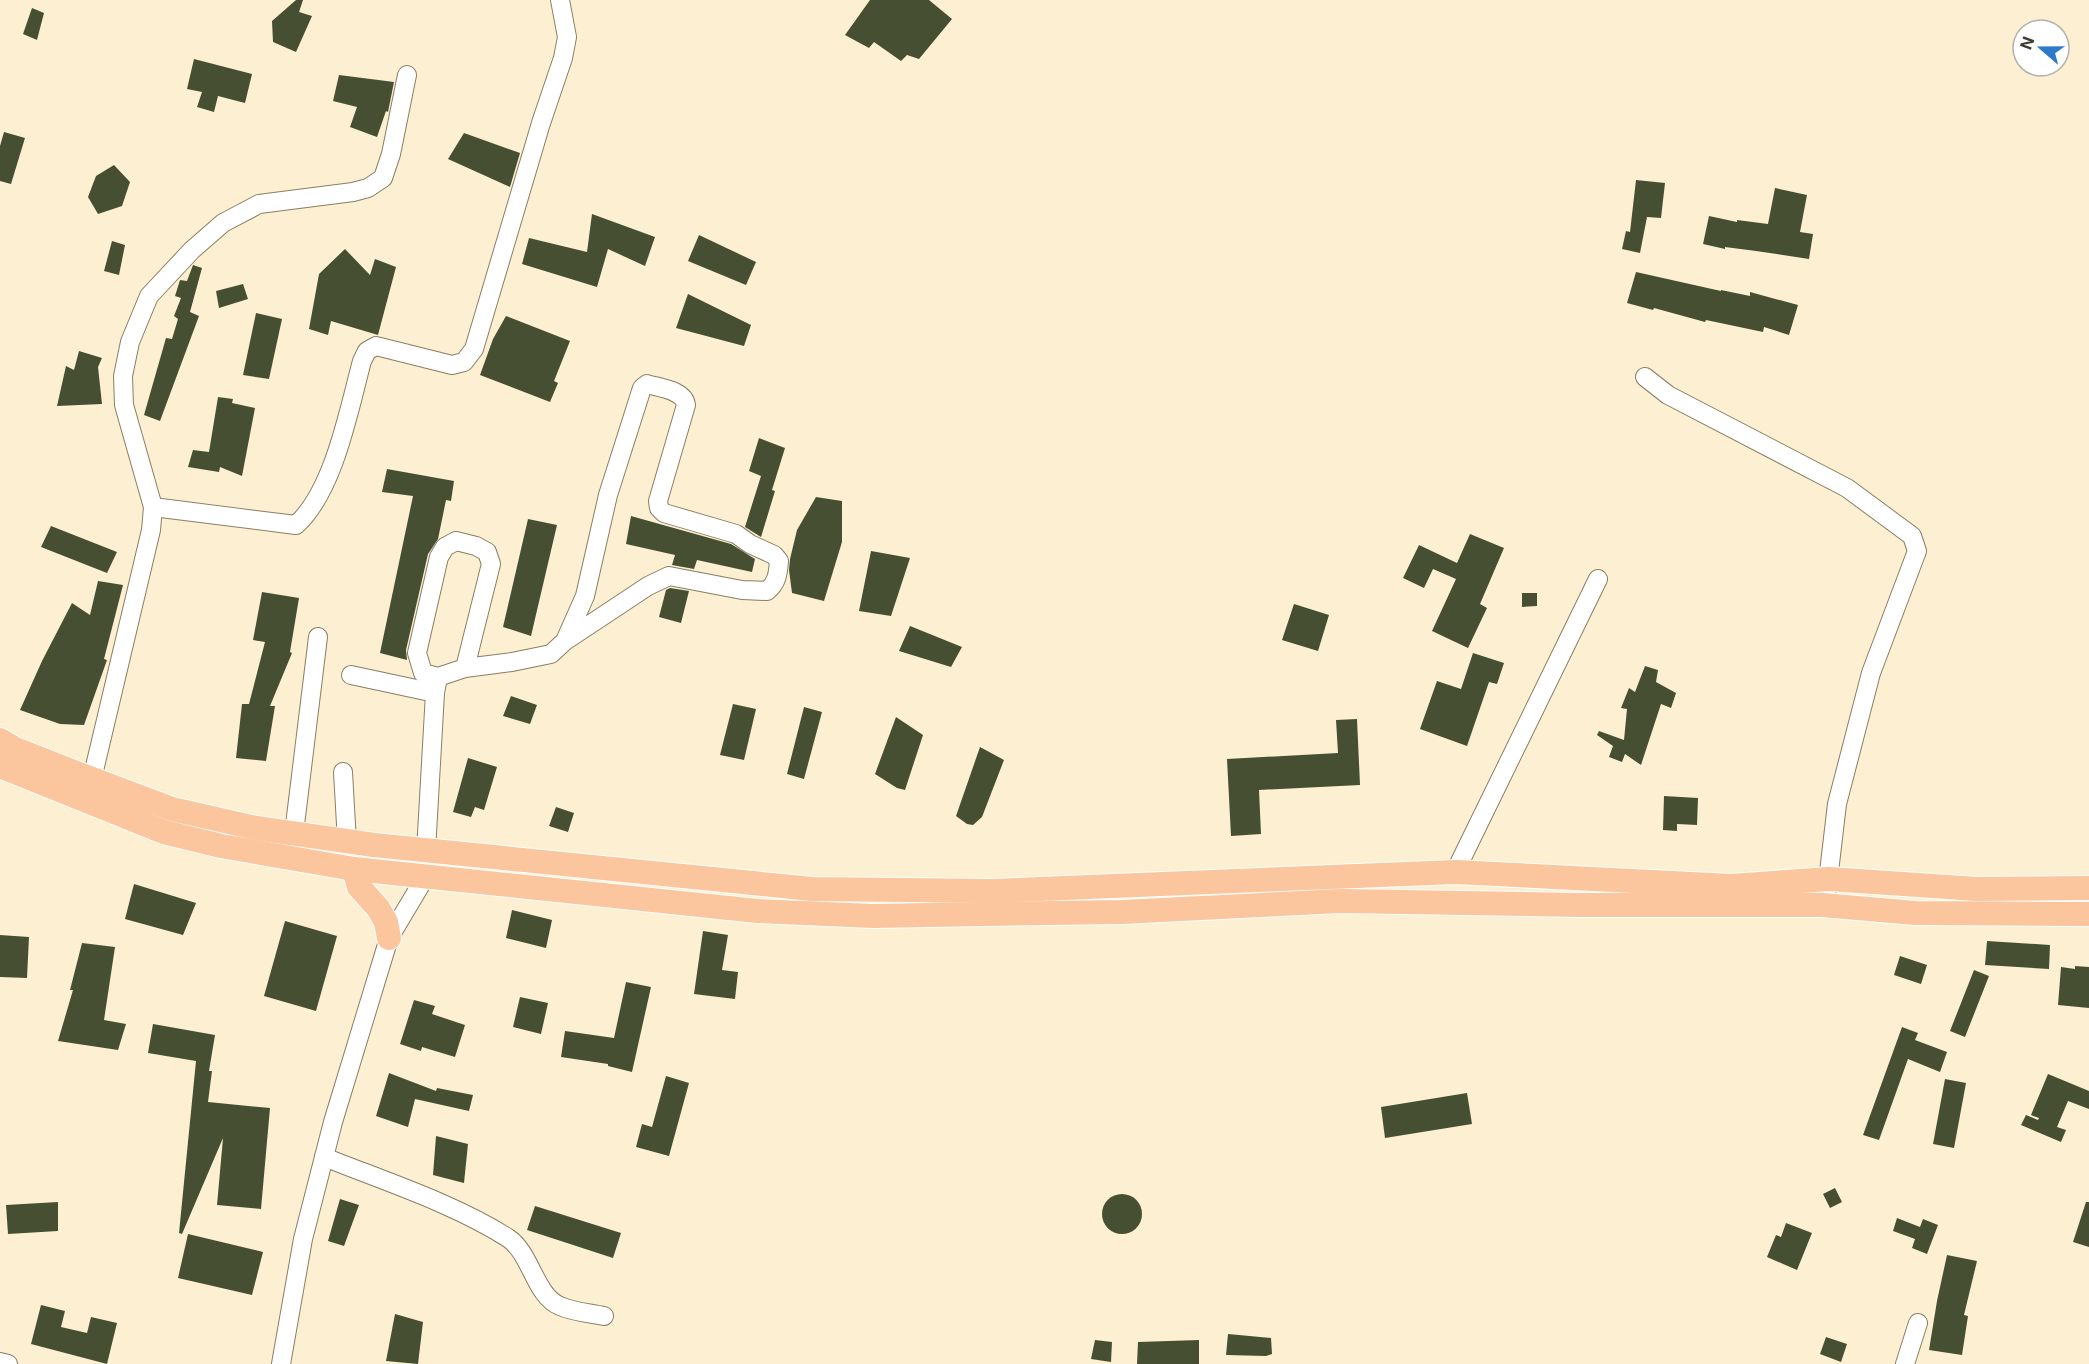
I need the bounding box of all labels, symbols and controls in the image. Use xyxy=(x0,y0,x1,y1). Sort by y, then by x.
north arrow xyxy=(2011,18,2071,78)
text: N xyxy=(2015,34,2038,52)

